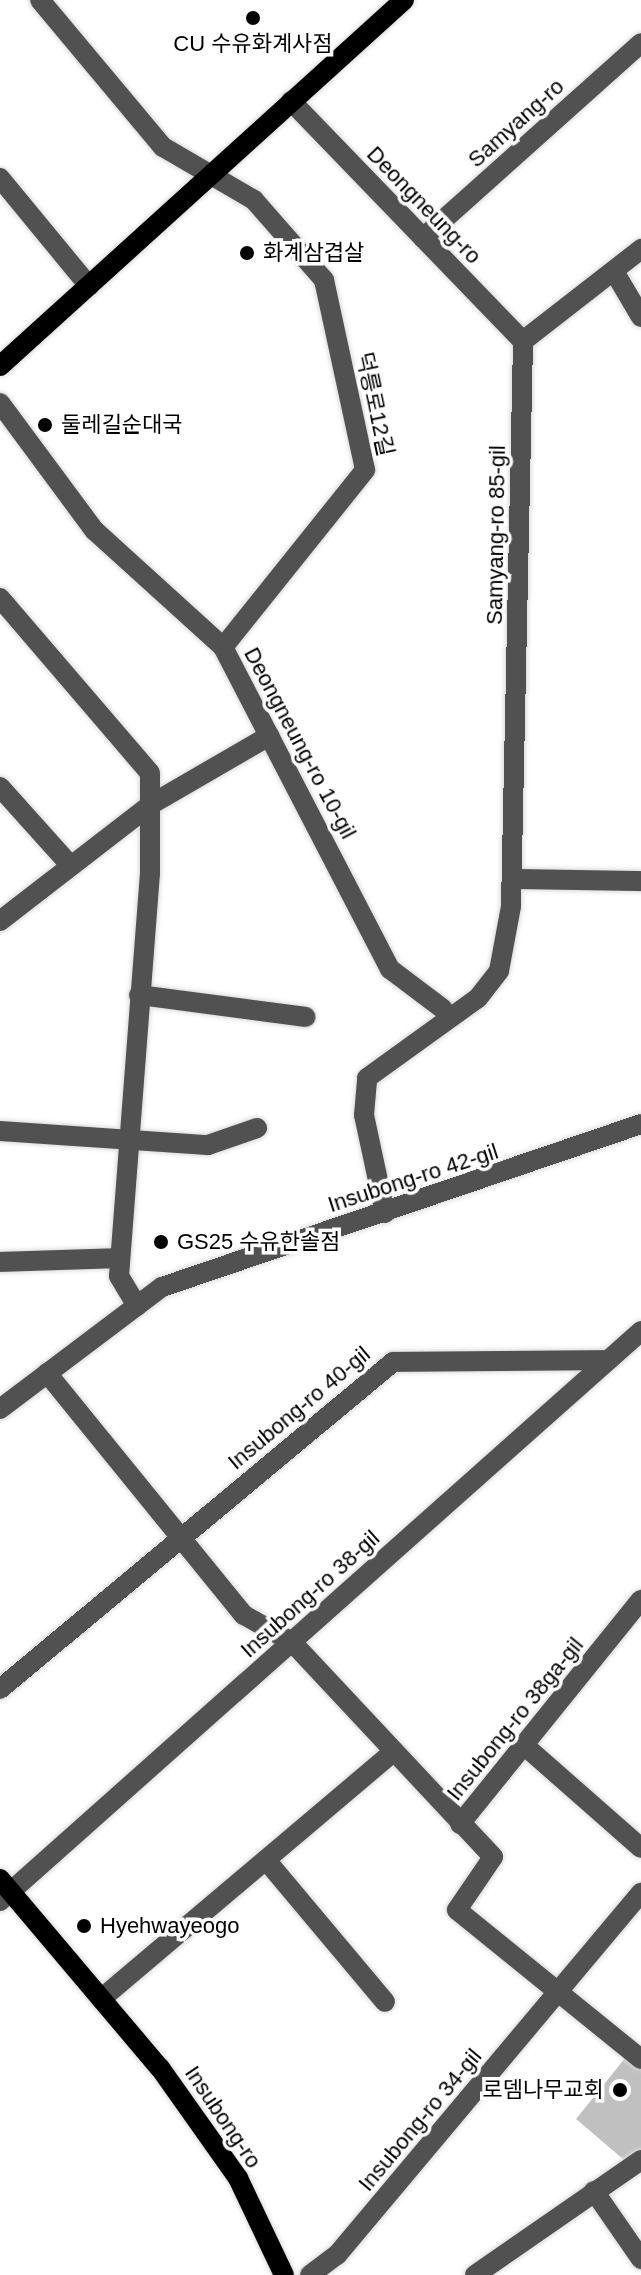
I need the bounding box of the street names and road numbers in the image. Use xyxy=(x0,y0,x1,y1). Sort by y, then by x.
street label: Samyang-ro xyxy=(463,73,569,173)
street label: Deongneung-ro xyxy=(361,141,487,269)
street label: 덕릉로12길 xyxy=(351,350,399,458)
street label: Samyang-ro 85-gil xyxy=(481,445,511,625)
street label: Deongneung-ro 10-gil xyxy=(238,643,362,843)
street label: Insubong-ro 42-gil xyxy=(325,1138,501,1218)
street label: Insubong-ro 40-gil xyxy=(223,1341,375,1475)
street label: Insubong-ro 38-gil xyxy=(235,1525,385,1663)
street label: Insubong-ro 38ga-gil xyxy=(441,1632,589,1806)
street label: Insubong-ro 34-gil xyxy=(353,2044,487,2196)
street label: Insubong-ro xyxy=(179,2061,267,2173)

